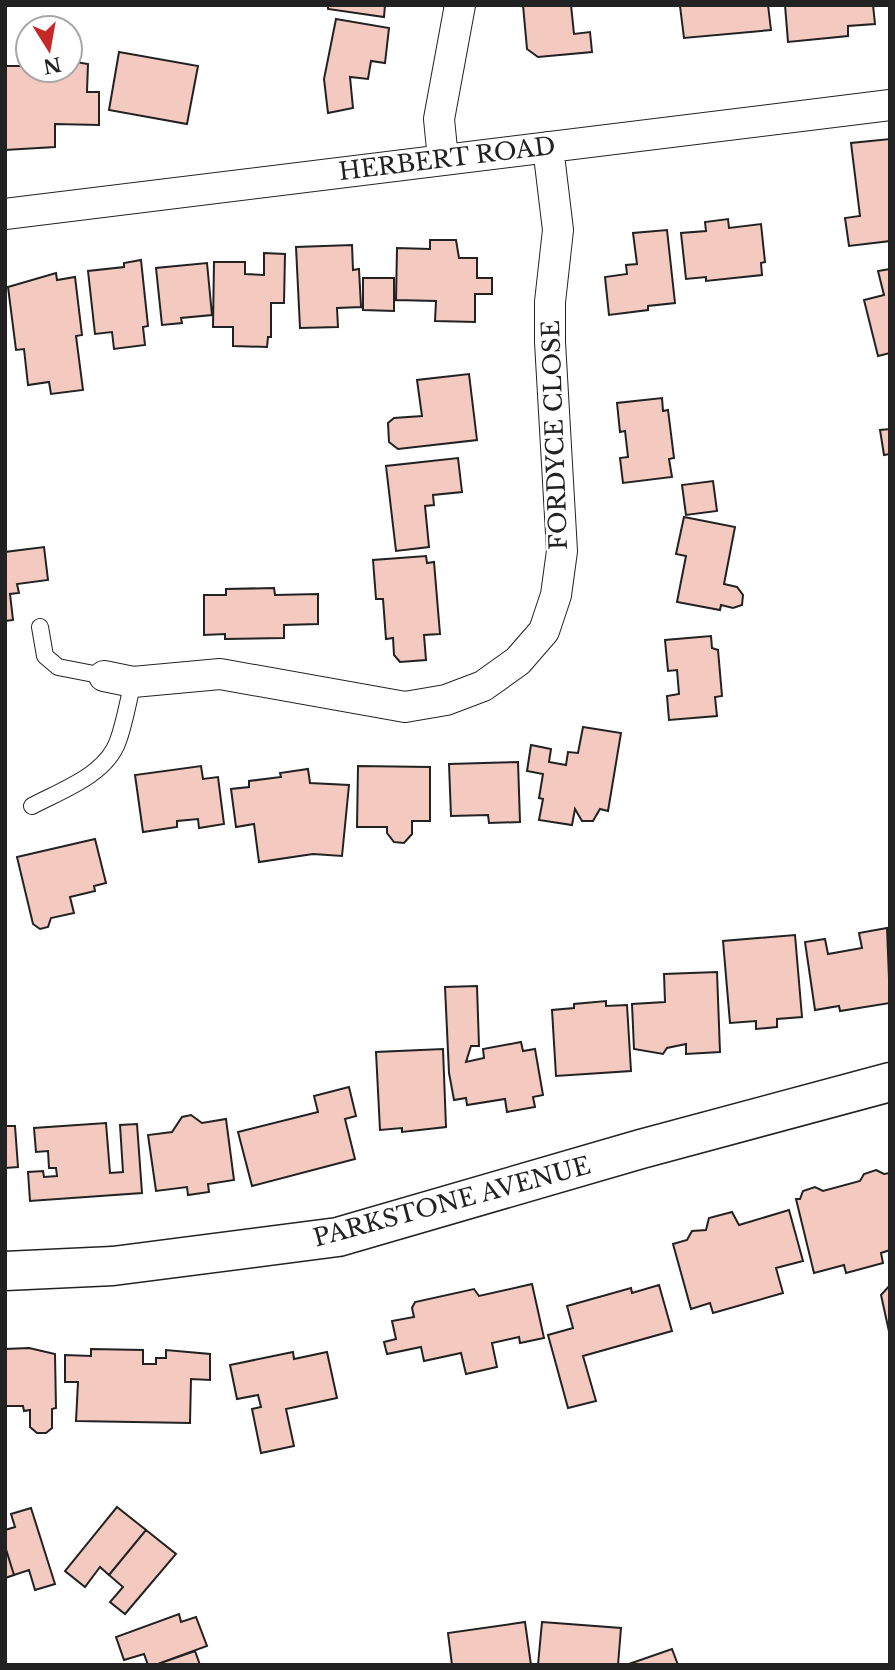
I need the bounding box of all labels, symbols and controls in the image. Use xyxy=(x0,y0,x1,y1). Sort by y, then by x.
north arrow xyxy=(14,14,84,84)
text: N xyxy=(41,52,63,78)
street label: HERBERT ROAD xyxy=(337,131,557,186)
street label: FORDYCE CLOSE xyxy=(536,320,573,551)
street label: PARKSTONE AVENUE xyxy=(310,1151,594,1252)

